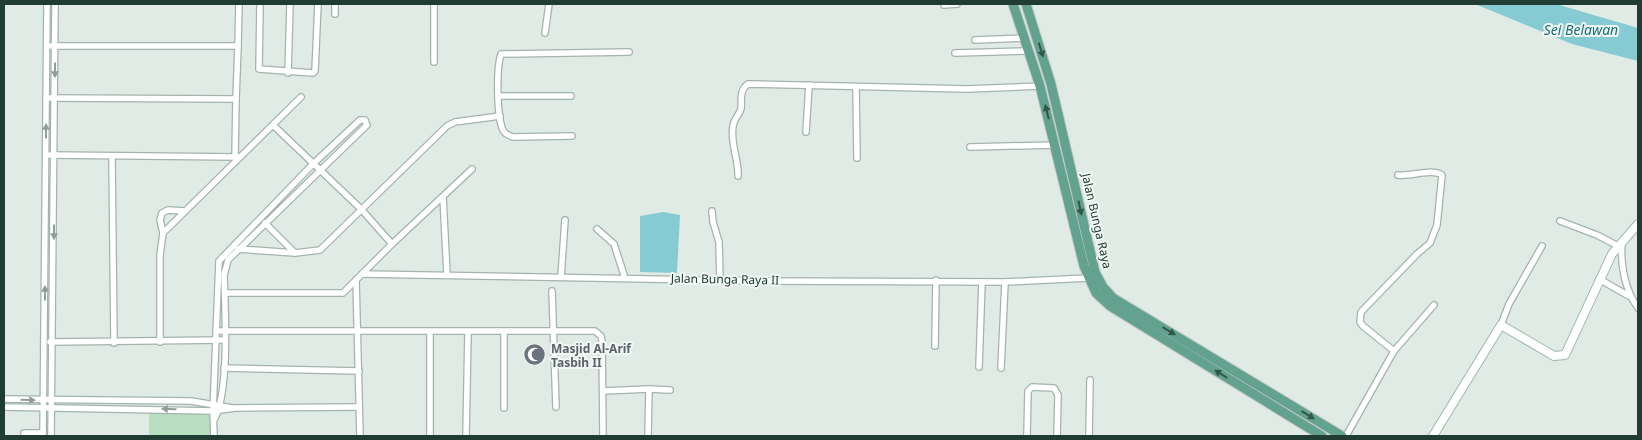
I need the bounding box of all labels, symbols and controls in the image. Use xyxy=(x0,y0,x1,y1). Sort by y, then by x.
water label: Sei Belawan xyxy=(1544,20,1618,39)
one-way arrow xyxy=(1037,43,1045,58)
one-way arrow xyxy=(51,62,59,78)
one-way arrow xyxy=(1043,104,1051,119)
one-way arrow xyxy=(42,123,50,139)
street label: Jalan Bunga Raya xyxy=(1078,171,1116,270)
one-way arrow xyxy=(1076,200,1084,215)
one-way arrow xyxy=(49,225,57,241)
street label: Jalan Bunga Raya II xyxy=(670,270,779,288)
one-way arrow xyxy=(41,285,49,301)
one-way arrow xyxy=(1162,327,1175,336)
place label: Masjid Al-Arif Tasbih II xyxy=(551,340,632,371)
mosque icon: Masjid Al-Arif Tasbih II xyxy=(523,343,547,367)
one-way arrow xyxy=(1214,370,1227,379)
one-way arrow xyxy=(20,396,36,404)
one-way arrow xyxy=(161,405,177,413)
one-way arrow xyxy=(1301,411,1314,420)

